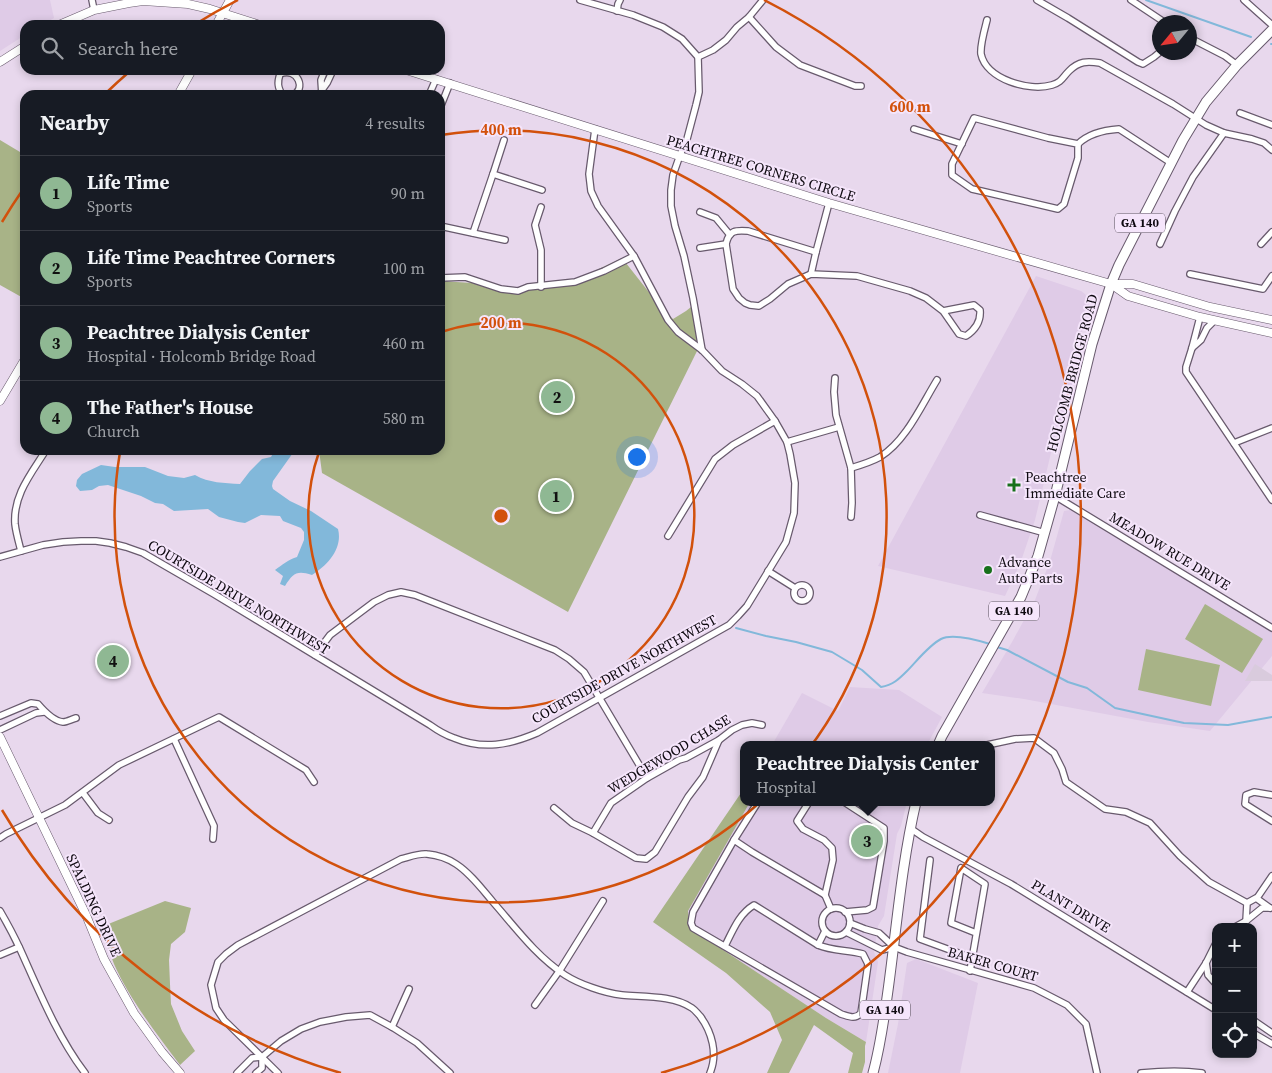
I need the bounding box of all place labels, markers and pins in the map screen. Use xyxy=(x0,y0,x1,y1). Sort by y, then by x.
pin: 2 xyxy=(541,378,573,416)
place label: Peachtree Immediate Care xyxy=(1025,467,1126,503)
pin: 1 xyxy=(540,477,572,515)
marker: Peachtree Immediate Care xyxy=(1007,478,1021,492)
centre of rings xyxy=(492,507,510,525)
place label: Advance Auto Parts xyxy=(998,552,1063,588)
marker: Advance Auto Parts xyxy=(982,564,994,576)
pin: 4 xyxy=(97,642,129,680)
pin: 3 xyxy=(851,822,883,860)

